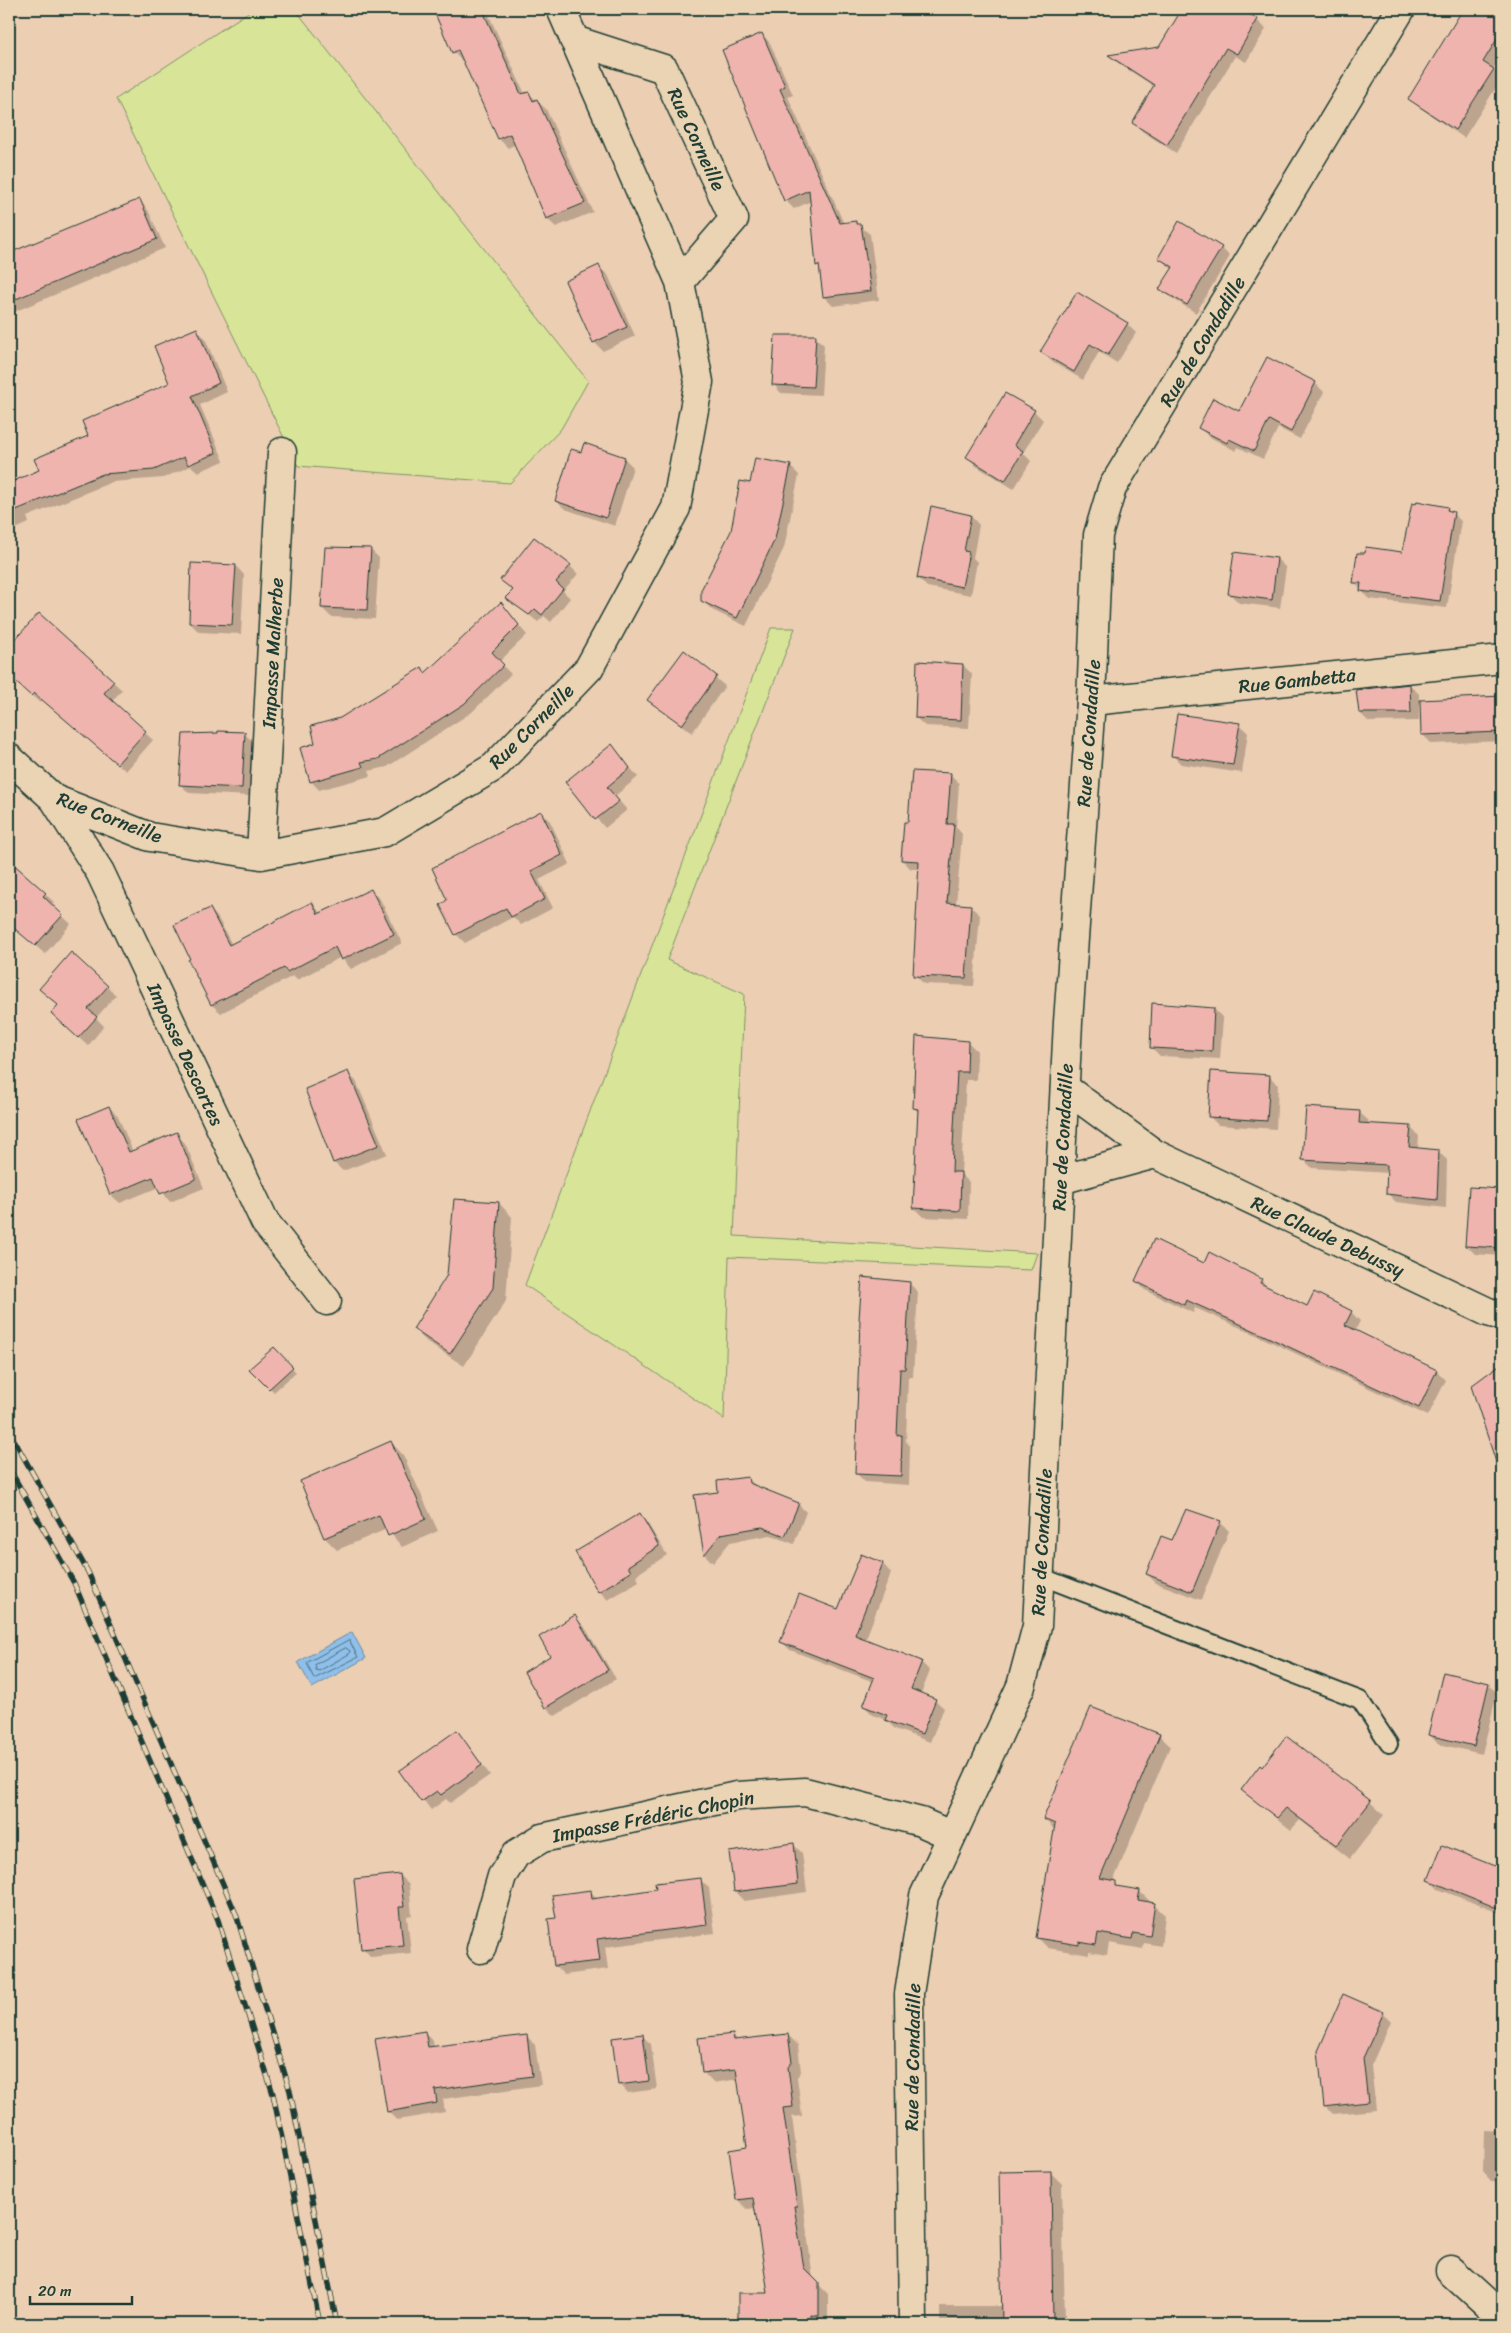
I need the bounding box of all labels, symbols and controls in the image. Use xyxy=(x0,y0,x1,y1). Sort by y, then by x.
street label: Rue Corneille xyxy=(658,82,735,196)
street label: Rue de Condadille xyxy=(1150,269,1255,413)
street label: Impasse Malherbe xyxy=(252,577,293,730)
street label: Rue de Condadille xyxy=(1067,658,1110,808)
street label: Rue Gambetta xyxy=(1237,658,1358,703)
street label: Rue Corneille xyxy=(481,676,582,777)
street label: Rue Corneille xyxy=(52,782,167,853)
street label: Impasse Descartes xyxy=(137,976,233,1132)
street label: Rue de Condadille xyxy=(1042,1062,1083,1212)
street label: Rue Claude Debussy xyxy=(1245,1186,1410,1287)
street label: Rue de Condadille xyxy=(1021,1467,1062,1617)
street label: Impasse Frédéric Chopin xyxy=(548,1781,757,1852)
street label: Rue de Condadille xyxy=(895,1983,930,2131)
scale bar xyxy=(30,2273,132,2305)
text: 20 m xyxy=(38,2278,72,2304)

